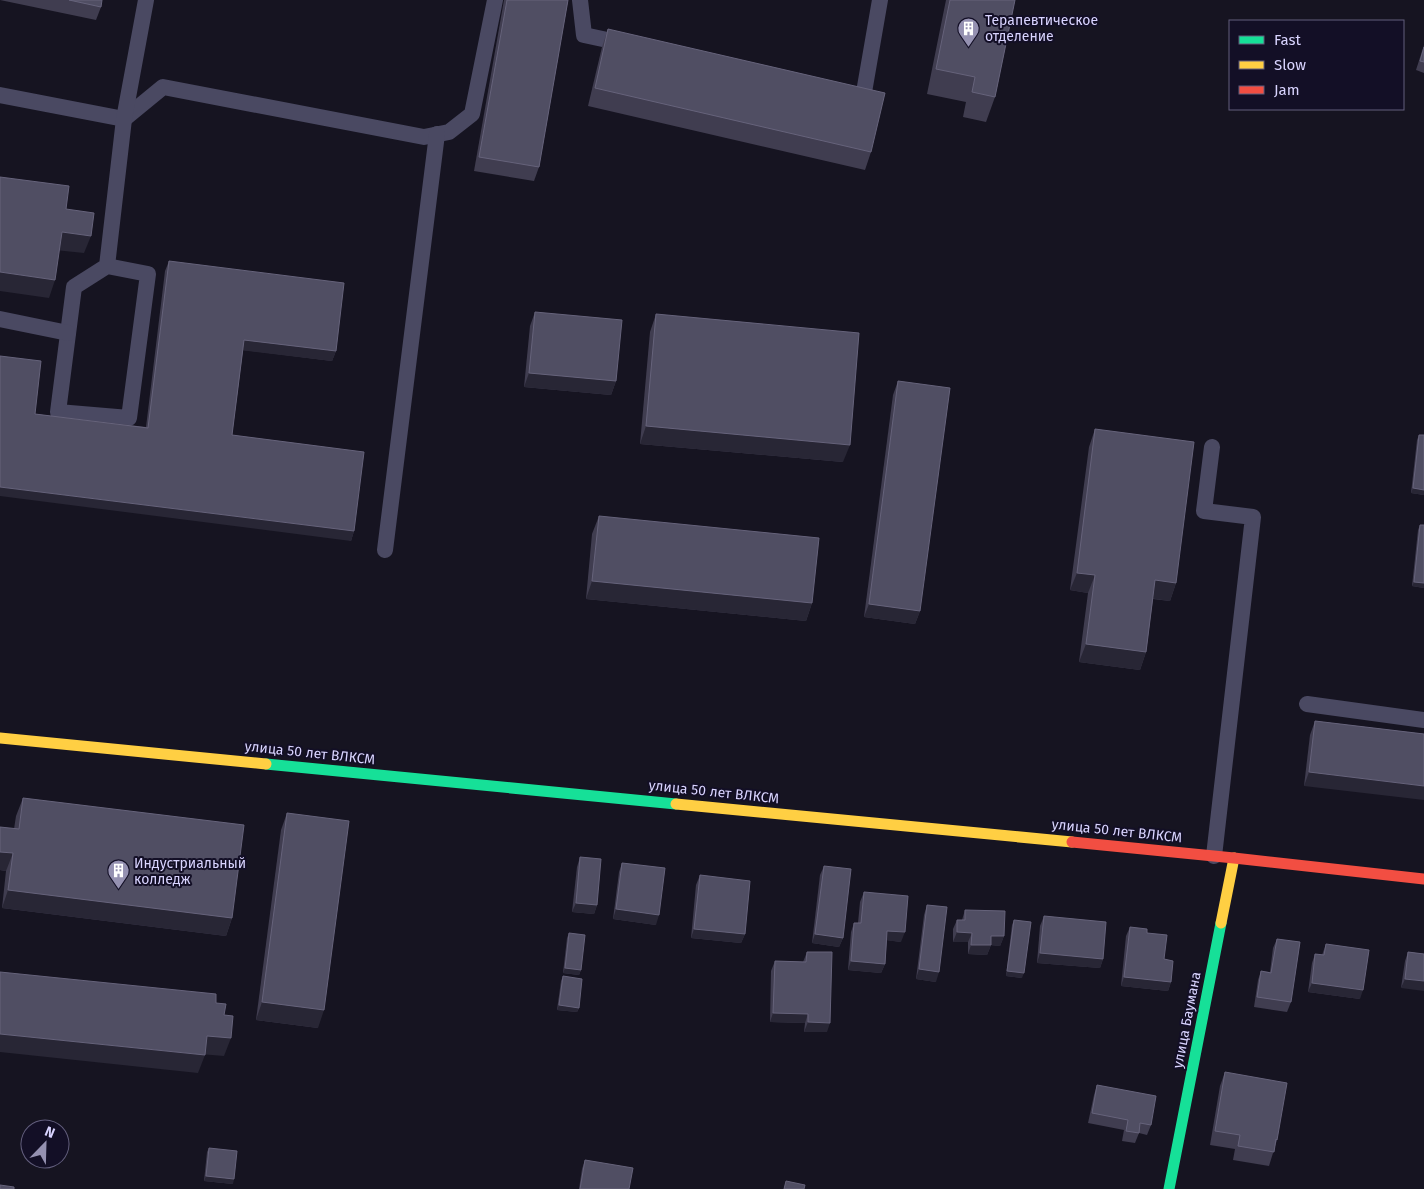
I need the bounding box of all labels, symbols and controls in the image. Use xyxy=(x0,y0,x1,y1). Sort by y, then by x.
place label: Терапевтическое отделение xyxy=(985,12,1098,45)
building icon: Терапевтическое отделение xyxy=(957,16,981,47)
legend xyxy=(1229,20,1404,110)
text: Fast xyxy=(1274,31,1301,49)
text: Slow xyxy=(1274,56,1306,74)
text: Jam xyxy=(1274,81,1300,99)
street label: улица 50 лет ВЛКСМ xyxy=(244,738,376,768)
street label: улица 50 лет ВЛКСМ xyxy=(648,777,780,807)
street label: улица 50 лет ВЛКСМ xyxy=(1051,816,1183,846)
place label: Индустриальный колледж xyxy=(134,855,246,888)
building icon: Индустриальный колледж xyxy=(106,859,130,890)
street label: улица Баумана xyxy=(1169,970,1205,1070)
north arrow xyxy=(20,1119,70,1169)
text: N xyxy=(42,1123,57,1142)

